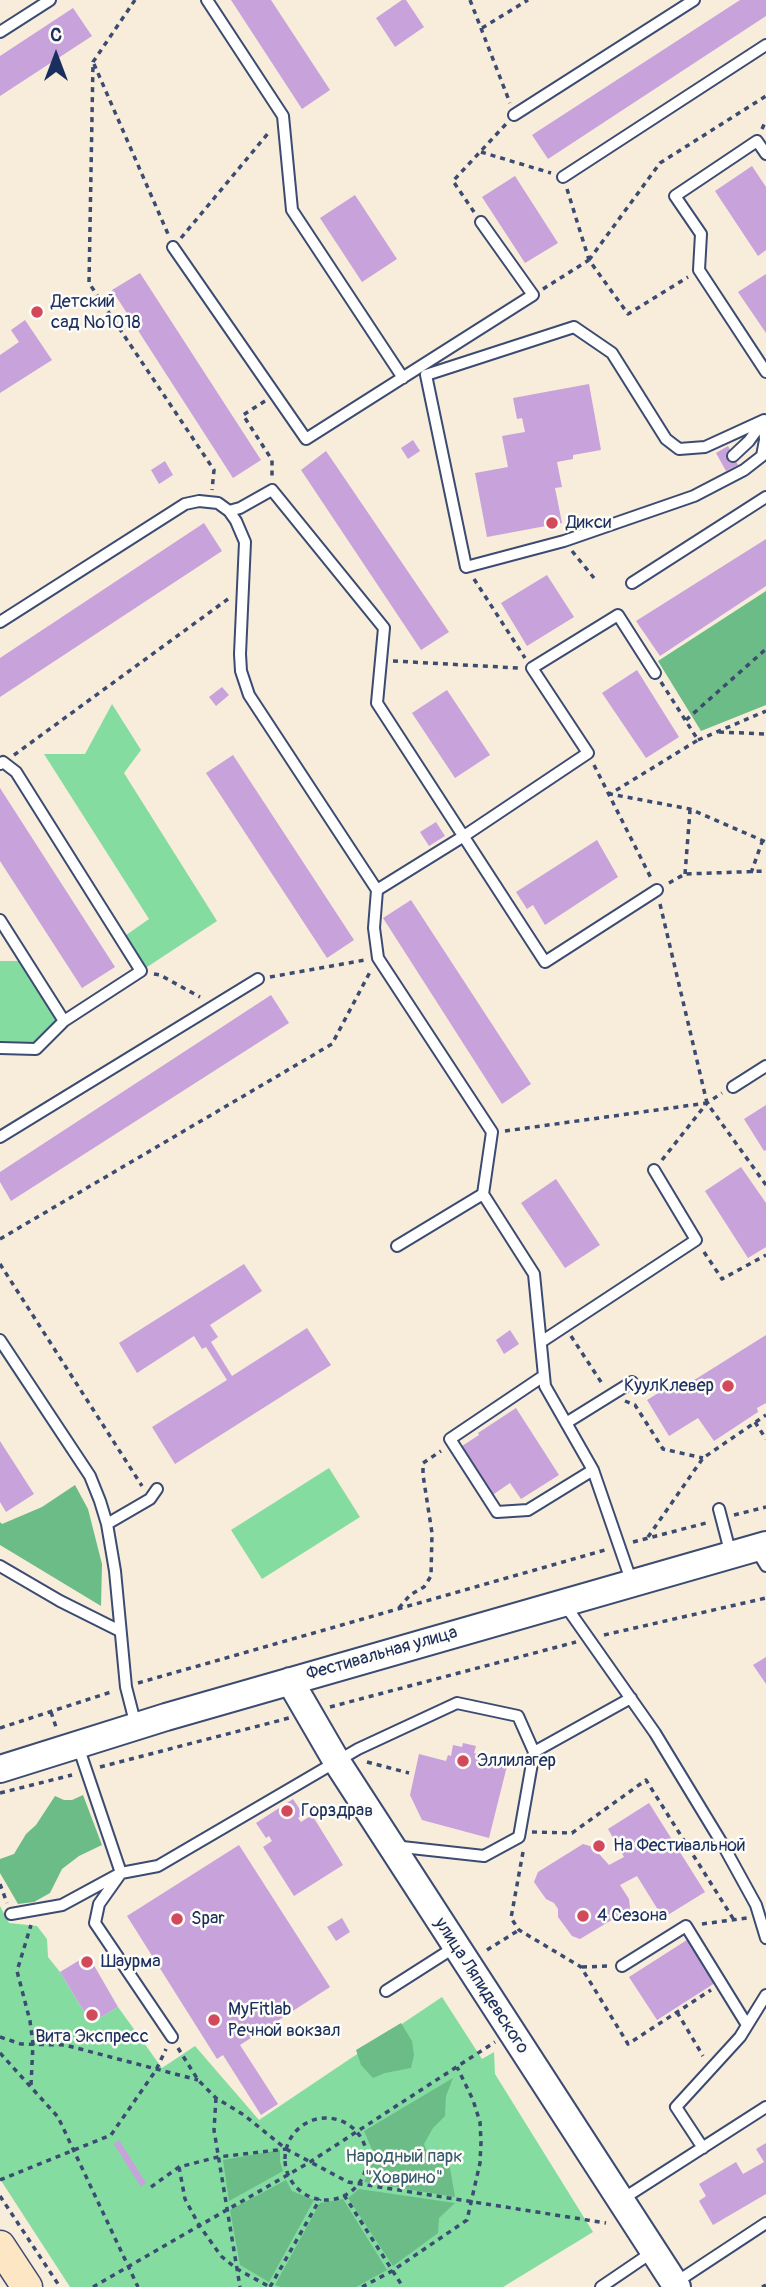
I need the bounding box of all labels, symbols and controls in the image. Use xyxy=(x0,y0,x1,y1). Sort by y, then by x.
north arrow xyxy=(21,21,91,91)
text: С xyxy=(50,23,62,47)
place label: Детский сад №1018 xyxy=(51,291,140,334)
marker: Детский сад №1018 xyxy=(29,304,45,320)
place label: Дикси xyxy=(566,512,611,534)
marker: Дикси xyxy=(544,515,560,531)
place label: КуулКлевер xyxy=(624,1375,714,1397)
marker: КуулКлевер xyxy=(720,1378,736,1394)
street label: Фестивальная улица xyxy=(304,1622,460,1686)
place label: Эллилагер xyxy=(477,1750,556,1772)
marker: Эллилагер xyxy=(455,1753,471,1769)
place label: Горздрав xyxy=(301,1800,373,1822)
marker: Горздрав xyxy=(279,1803,295,1819)
place label: На Фестивальной xyxy=(613,1835,746,1857)
marker: На Фестивальной xyxy=(591,1838,607,1854)
place label: 4 Сезона xyxy=(597,1905,667,1927)
place label: Spar xyxy=(191,1908,225,1930)
marker: 4 Сезона xyxy=(575,1908,591,1924)
marker: Spar xyxy=(169,1911,185,1927)
street label: улица Ляпидевского xyxy=(429,1914,533,2058)
place label: Шаурма xyxy=(101,1951,161,1973)
marker: Шаурма xyxy=(79,1954,95,1970)
place label: MyFitlab Речной вокзал xyxy=(228,1999,340,2042)
marker: Вита Экспресс xyxy=(84,2007,100,2023)
marker: MyFitlab Речной вокзал xyxy=(206,2012,222,2028)
place label: Вита Экспресс xyxy=(35,2026,149,2048)
park label: Народный парк "Ховрино" xyxy=(345,2146,463,2188)

